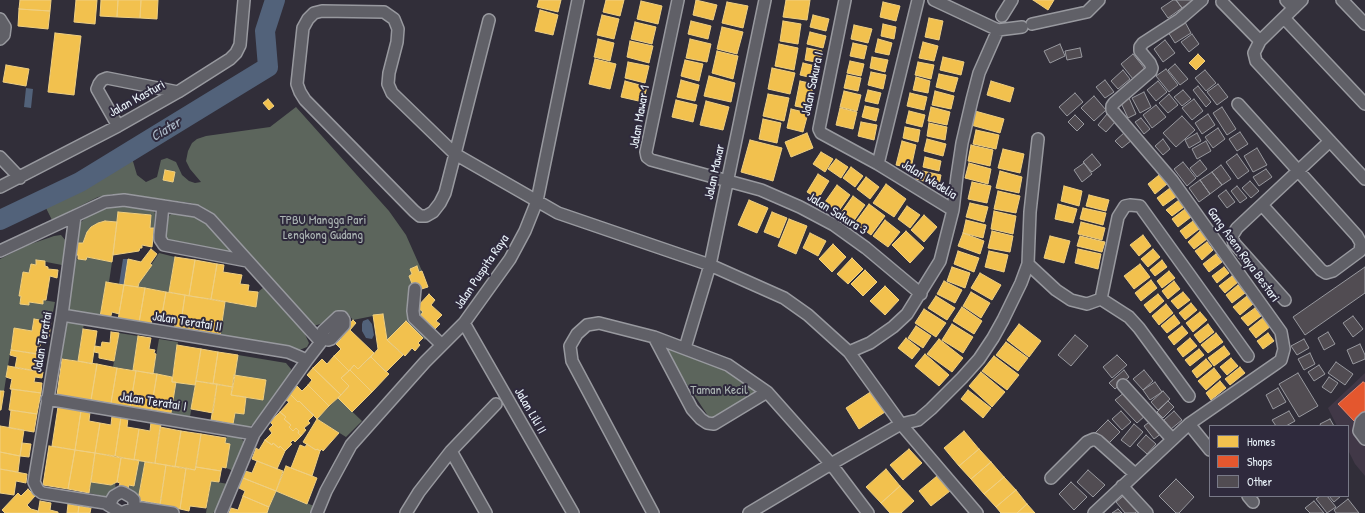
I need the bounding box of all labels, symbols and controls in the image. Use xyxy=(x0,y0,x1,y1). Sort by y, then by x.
street label: Jalan Sakura I xyxy=(799,51,827,117)
street label: Jalan Kasturi xyxy=(106,77,168,121)
street label: Jalan Mawar 1 xyxy=(627,84,653,150)
water label: Ciater xyxy=(148,115,184,145)
street label: Jalan Mawar xyxy=(702,143,728,201)
street label: Jalan Wedelia xyxy=(898,157,960,203)
street label: Jalan Sakura 3 xyxy=(804,189,870,239)
street label: Gang Asem Raya Bestari xyxy=(1203,205,1283,305)
park label: TPBU Mangga Pari Lengkong Gudang xyxy=(280,213,366,244)
street label: Jalan Puspita Raya xyxy=(451,232,513,312)
street label: Jalan Teratai II xyxy=(151,309,223,335)
street label: Jalan Teratai xyxy=(30,311,56,373)
park label: Taman Kecil xyxy=(690,383,748,399)
street label: Jalan Lili II xyxy=(511,385,549,437)
street label: Jalan Teratai I xyxy=(119,389,187,415)
legend xyxy=(1209,425,1349,497)
text: Homes xyxy=(1247,433,1275,450)
text: Shops xyxy=(1247,453,1272,470)
text: Other xyxy=(1247,473,1272,490)

